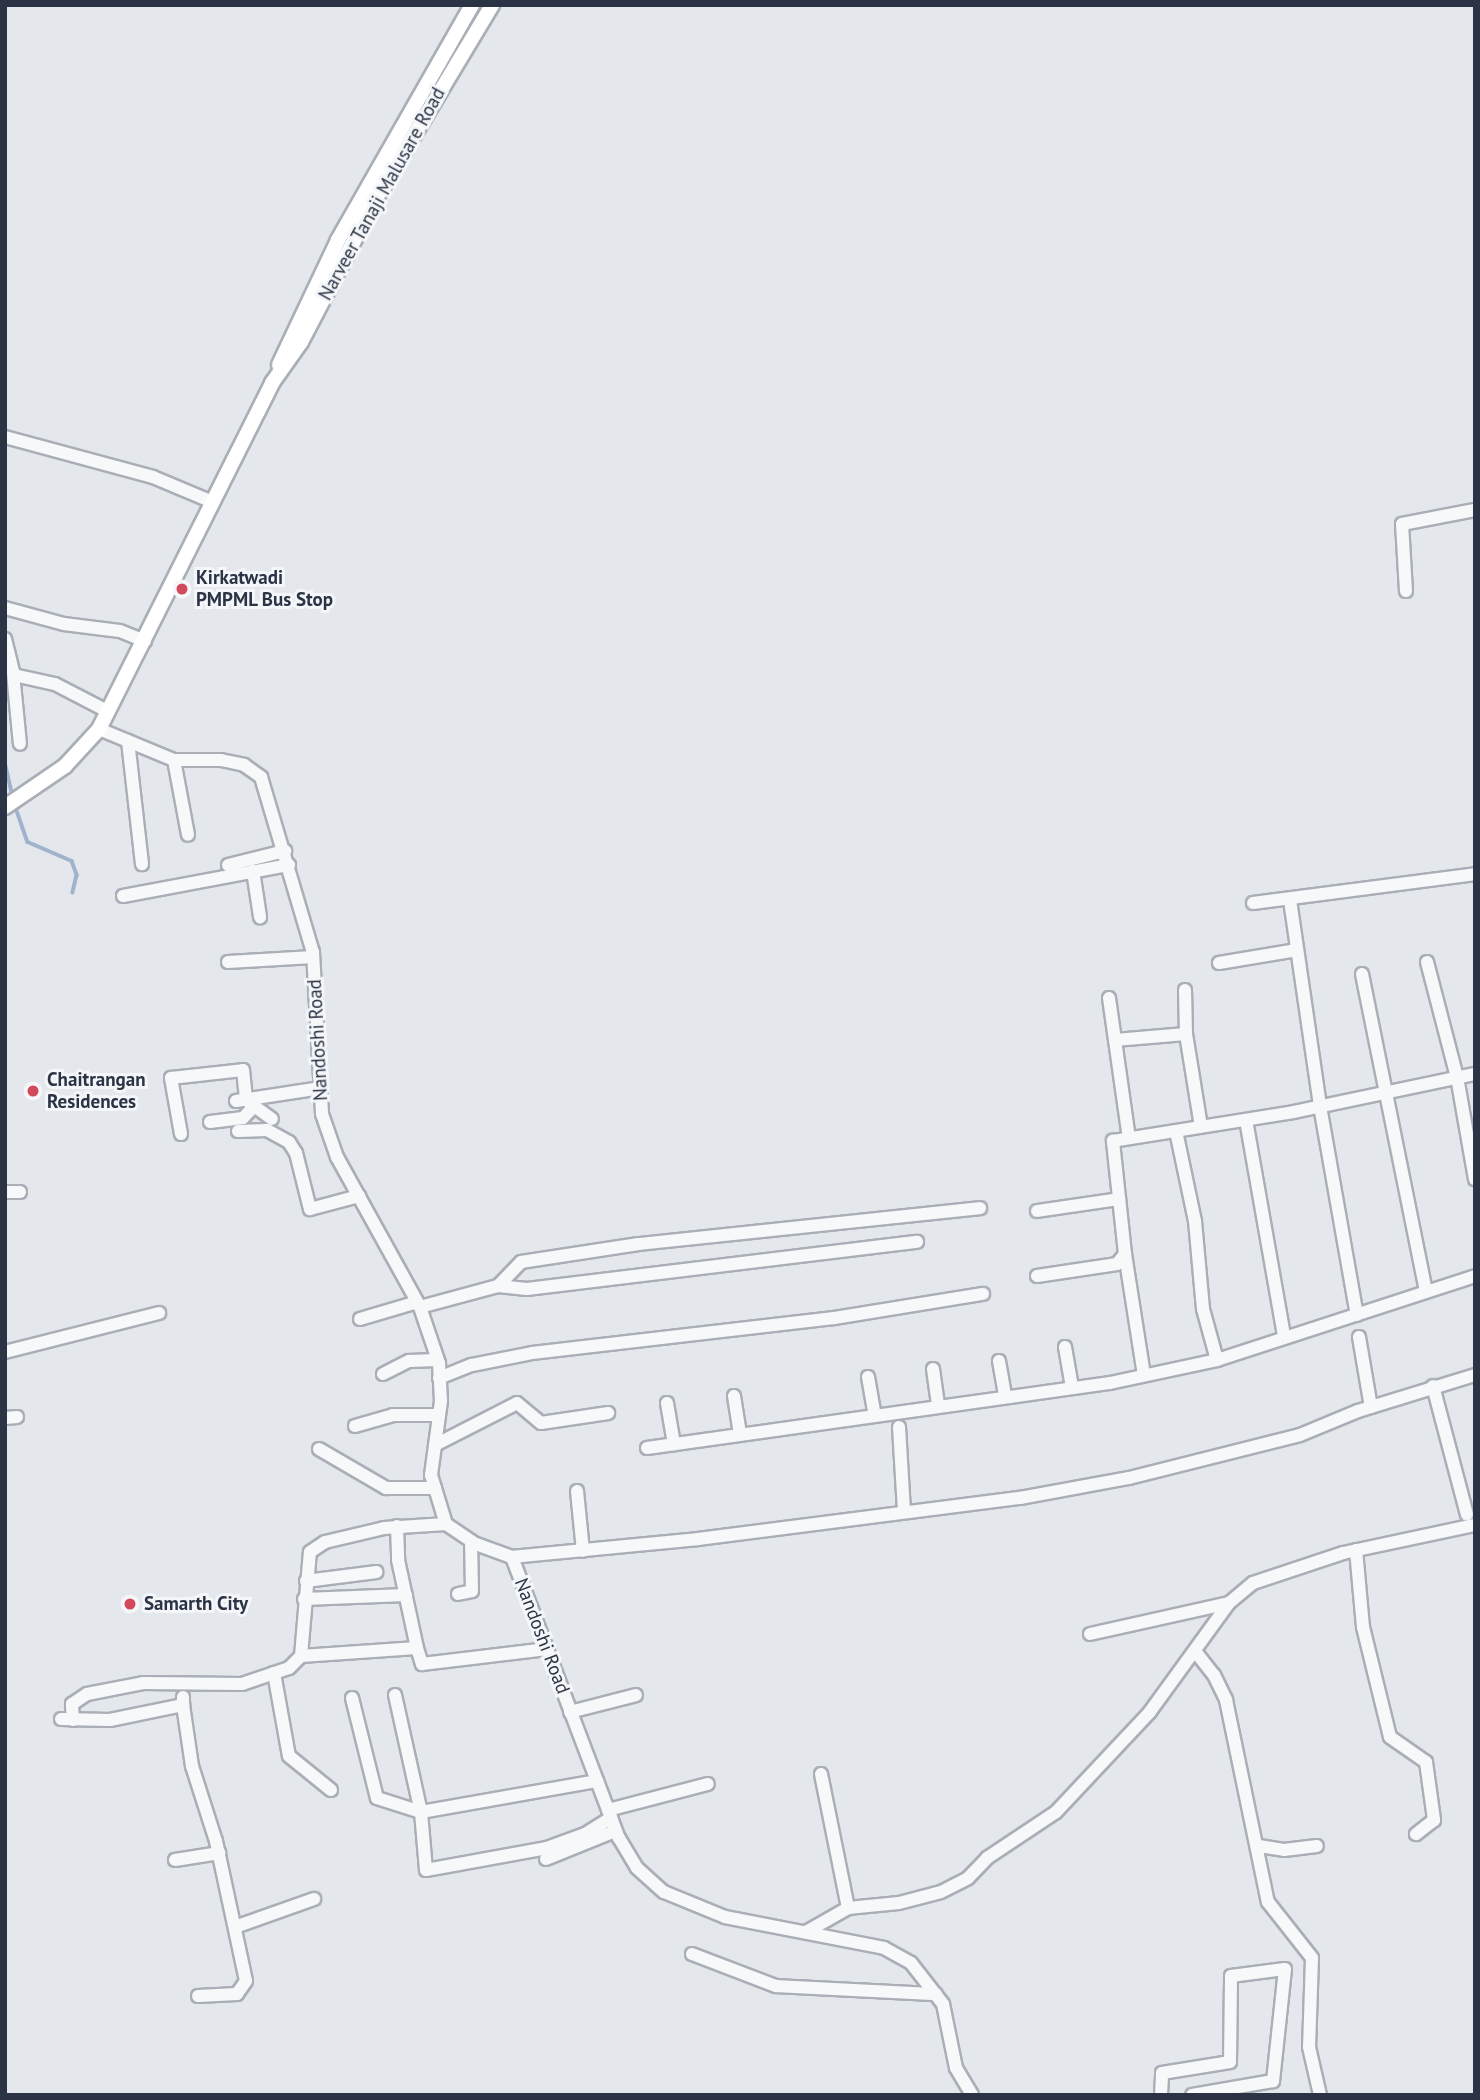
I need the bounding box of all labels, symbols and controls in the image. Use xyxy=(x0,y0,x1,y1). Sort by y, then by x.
street label: Narveer Tanaji Malusare Road xyxy=(314,83,450,305)
place label: Kirkatwadi PMPML Bus Stop xyxy=(196,567,334,611)
marker: Kirkatwadi PMPML Bus Stop xyxy=(174,581,190,597)
street label: Nandoshi Road xyxy=(303,979,333,1101)
place label: Chaitrangan Residences xyxy=(47,1069,146,1113)
marker: Chaitrangan Residences xyxy=(25,1083,41,1099)
street label: Nandoshi Road xyxy=(510,1575,574,1697)
place label: Samarth City xyxy=(144,1593,248,1615)
marker: Samarth City xyxy=(122,1596,138,1612)

